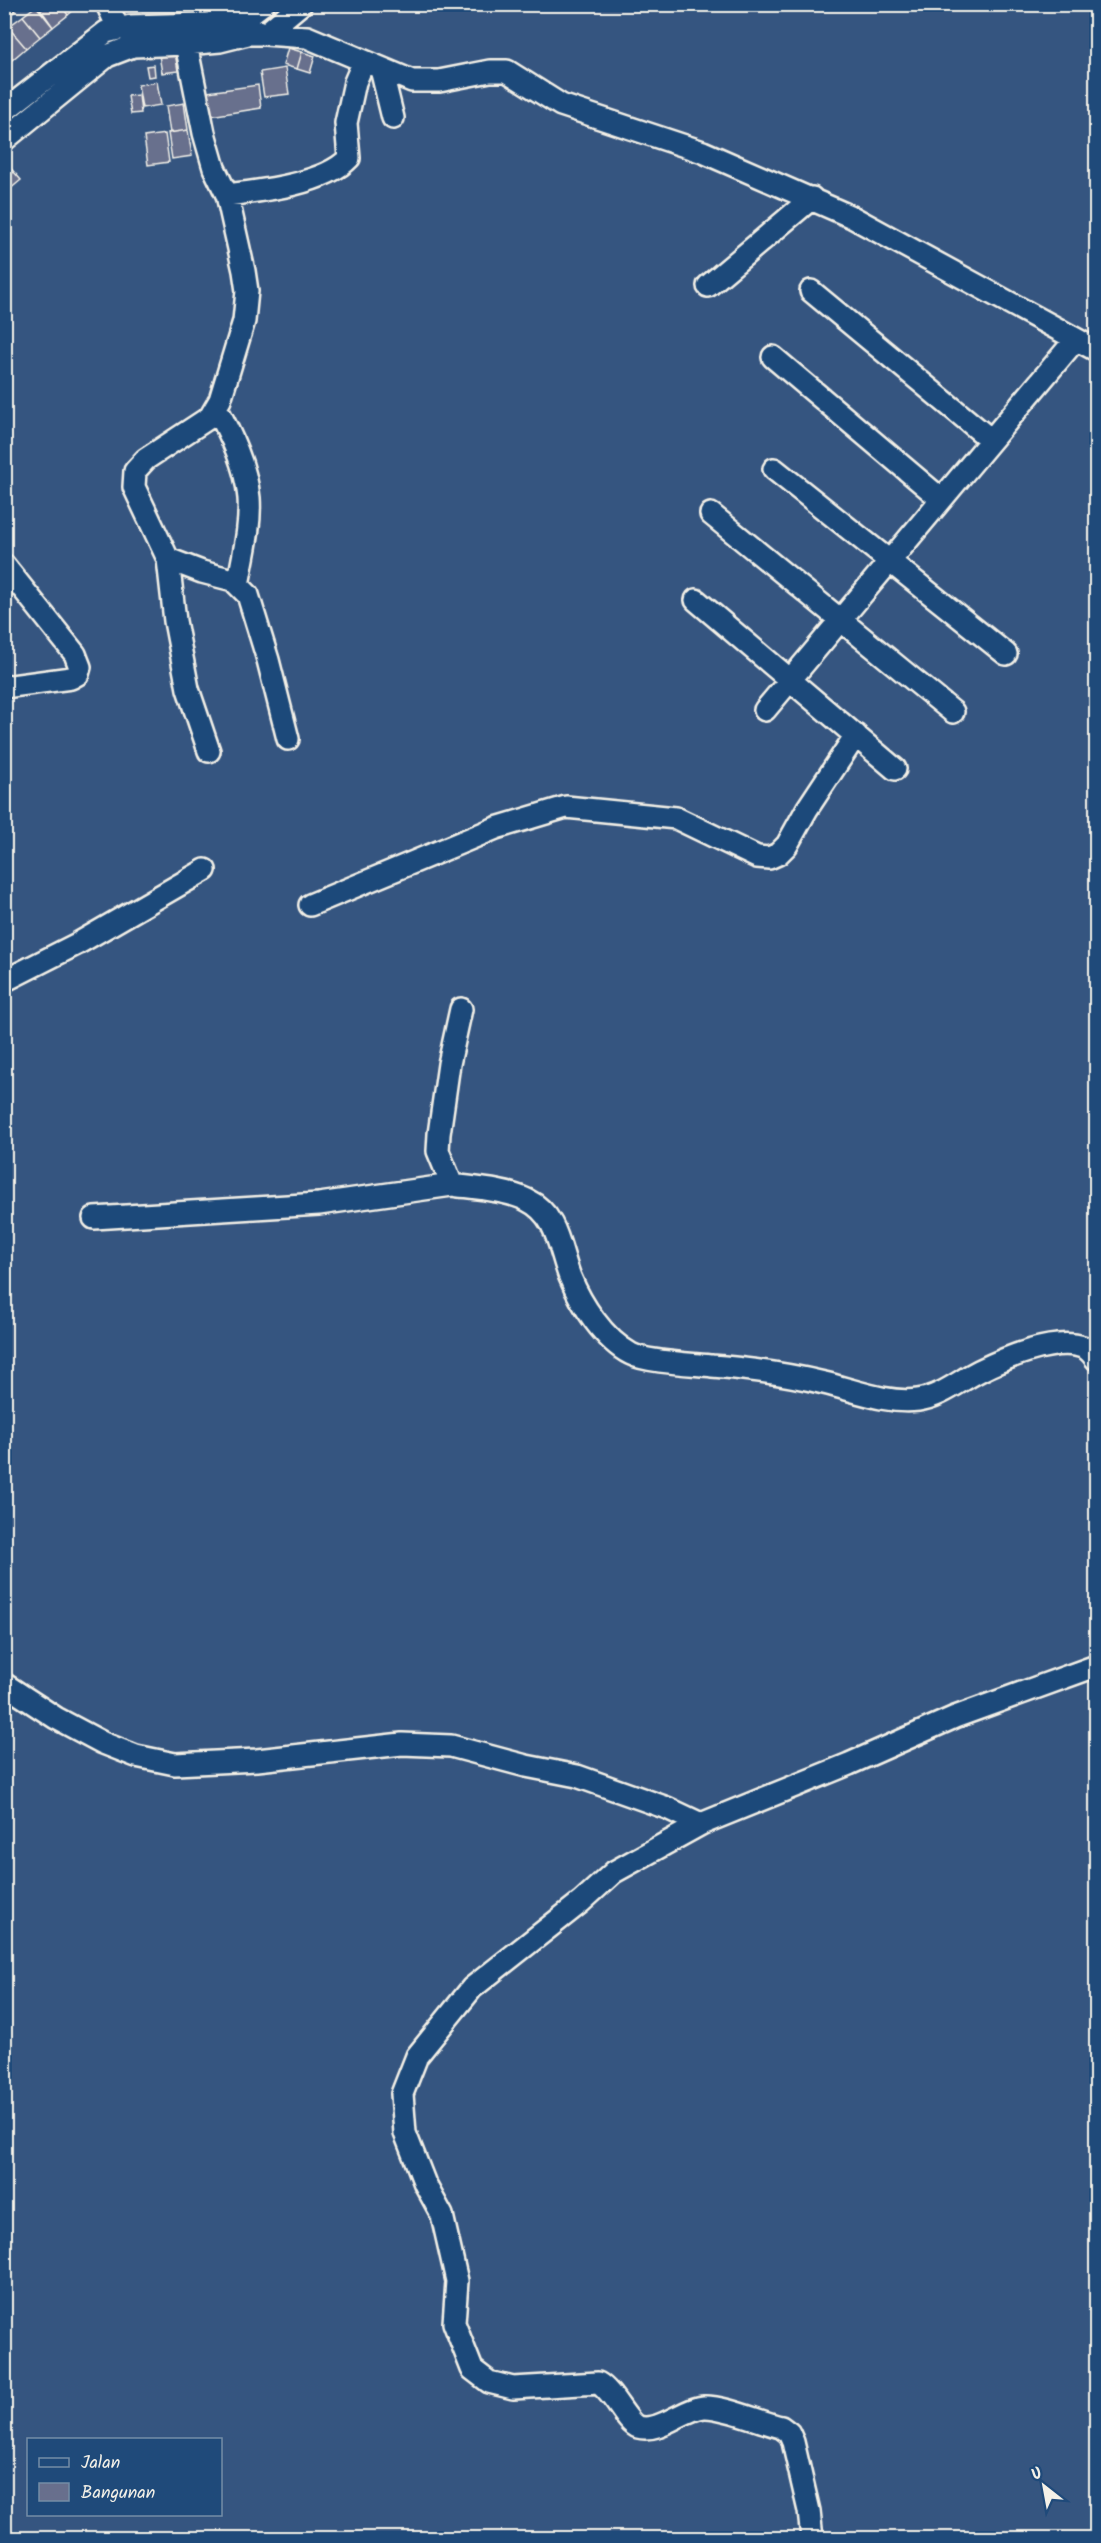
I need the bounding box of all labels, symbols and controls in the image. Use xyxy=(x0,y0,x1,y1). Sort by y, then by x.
legend xyxy=(27,2438,222,2516)
text: Jalan xyxy=(81,2449,120,2478)
north arrow xyxy=(1014,2456,1074,2516)
text: U xyxy=(1027,2461,1048,2488)
text: Bangunan xyxy=(81,2479,155,2508)

